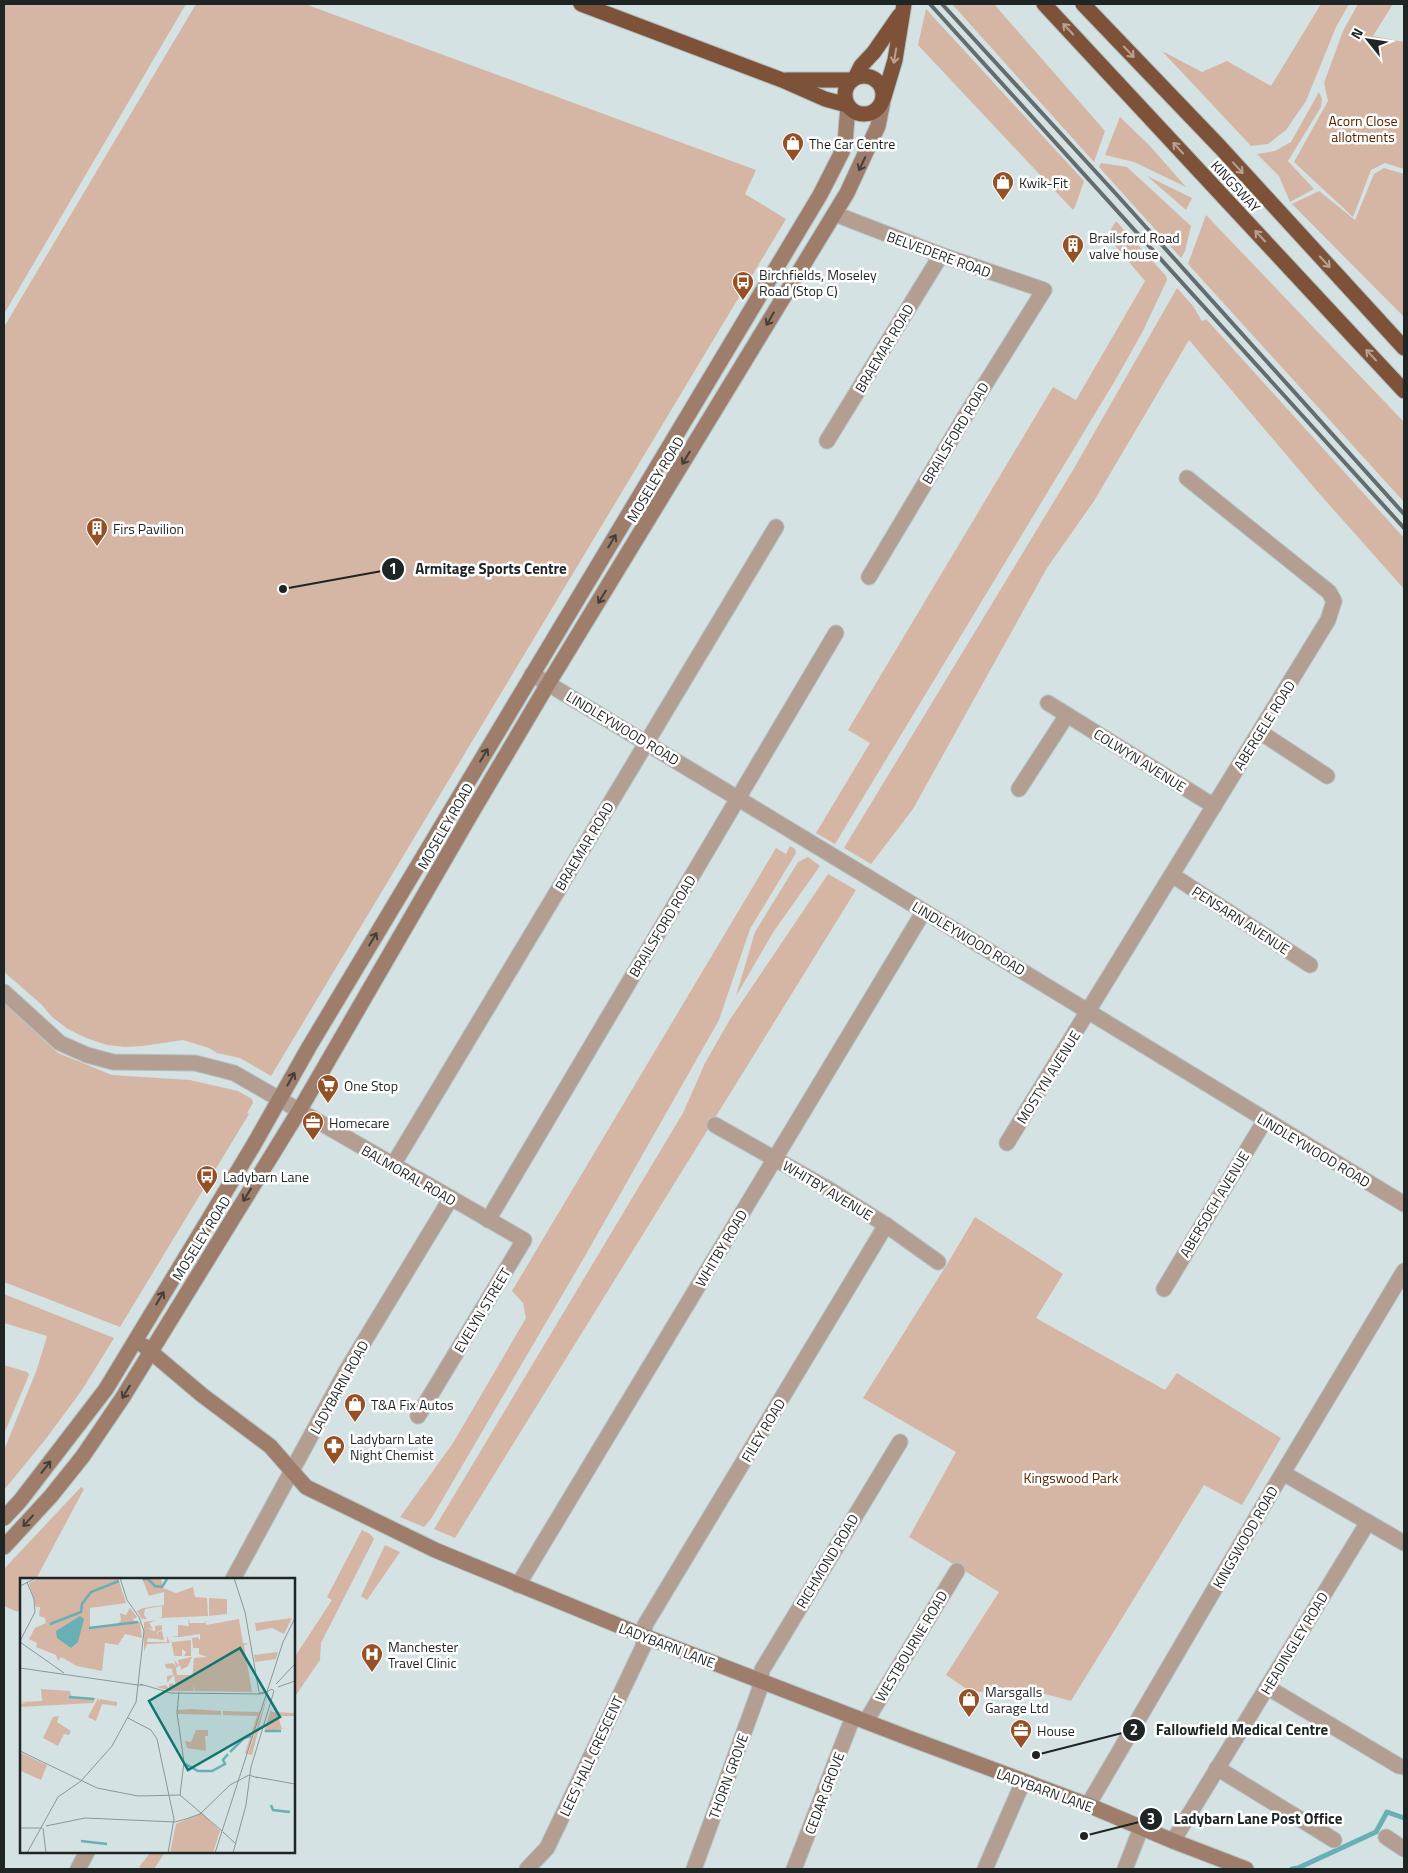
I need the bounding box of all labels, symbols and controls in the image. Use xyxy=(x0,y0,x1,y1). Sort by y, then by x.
north arrow xyxy=(1343,15,1393,65)
one-way arrow xyxy=(1062,22,1074,35)
text: N xyxy=(1345,24,1368,43)
one-way arrow xyxy=(1123,45,1135,58)
one-way arrow xyxy=(890,48,900,64)
park label: Acorn Close allotments xyxy=(1329,110,1397,147)
shop icon: The Car Centre xyxy=(781,131,805,162)
place label: The Car Centre xyxy=(809,133,895,154)
one-way arrow xyxy=(1172,141,1184,154)
street label: KINGSWAY xyxy=(1206,155,1266,217)
one-way arrow xyxy=(857,156,866,171)
one-way arrow xyxy=(1232,161,1244,174)
shop icon: Kwik-Fit xyxy=(991,170,1015,201)
place label: Kwik-Fit xyxy=(1019,172,1068,193)
street label: BELVEDERE ROAD xyxy=(884,225,994,283)
place label: Brailsford Road valve house xyxy=(1089,227,1180,264)
one-way arrow xyxy=(1254,230,1266,243)
building icon: Brailsford Road valve house xyxy=(1061,233,1085,264)
one-way arrow xyxy=(1319,256,1331,268)
place label: Birchfields, Moseley Road (Stop C) xyxy=(759,264,877,301)
bus stop icon: Birchfields, Moseley Road (Stop C) xyxy=(731,270,755,301)
street label: BRAEMAR ROAD xyxy=(849,300,919,396)
one-way arrow xyxy=(765,311,775,325)
one-way arrow xyxy=(1365,349,1377,362)
street label: BRAILSFORD ROAD xyxy=(916,378,994,488)
street label: MOSELEY ROAD xyxy=(621,432,689,526)
one-way arrow xyxy=(681,450,691,464)
building icon: Firs Pavilion xyxy=(85,516,109,547)
place label: Firs Pavilion xyxy=(113,518,184,539)
one-way arrow xyxy=(608,534,618,548)
callout: Armitage Sports Centre xyxy=(381,554,577,584)
text: 1 xyxy=(389,557,397,580)
text: Armitage Sports Centre xyxy=(415,557,567,580)
one-way arrow xyxy=(596,589,606,603)
street label: ABERGELE ROAD xyxy=(1228,676,1300,774)
street label: LINDLEYWOOD ROAD xyxy=(562,686,684,770)
street label: COLWYN AVENUE xyxy=(1090,723,1190,797)
one-way arrow xyxy=(479,749,489,763)
street label: MOSELEY ROAD xyxy=(412,779,478,873)
street label: BRAEMAR ROAD xyxy=(549,798,619,894)
street label: BRAILSFORD ROAD xyxy=(623,871,701,981)
street label: PENSARN AVENUE xyxy=(1188,881,1294,960)
street label: LINDLEYWOOD ROAD xyxy=(908,896,1030,980)
one-way arrow xyxy=(369,933,379,947)
street label: MOSTYN AVENUE xyxy=(1011,1026,1085,1128)
one-way arrow xyxy=(286,1073,296,1087)
supermarket icon: One Stop xyxy=(316,1073,340,1104)
place label: One Stop xyxy=(344,1075,398,1096)
street label: LINDLEYWOOD ROAD xyxy=(1253,1108,1375,1192)
office icon: Homecare xyxy=(301,1110,325,1141)
place label: Homecare xyxy=(329,1112,389,1133)
street label: BALMORAL ROAD xyxy=(358,1139,460,1211)
street label: ABERSOCH AVENUE xyxy=(1174,1147,1254,1261)
street label: WHITBY AVENUE xyxy=(779,1155,877,1225)
bus stop icon: Ladybarn Lane xyxy=(195,1164,219,1195)
place label: Ladybarn Lane xyxy=(223,1166,309,1187)
one-way arrow xyxy=(242,1187,252,1201)
street label: MOSELEY ROAD xyxy=(167,1192,235,1284)
street label: WHITBY ROAD xyxy=(690,1205,752,1291)
street label: EVELYN STREET xyxy=(448,1263,516,1356)
one-way arrow xyxy=(155,1292,165,1306)
street label: LADYBARN ROAD xyxy=(305,1336,373,1438)
one-way arrow xyxy=(120,1384,130,1398)
shop icon: T&A Fix Autos xyxy=(343,1392,367,1423)
place label: T&A Fix Autos xyxy=(371,1394,454,1415)
street label: FILEY ROAD xyxy=(736,1394,790,1466)
place label: Ladybarn Late Night Chemist xyxy=(350,1428,434,1465)
pharmacy icon: Ladybarn Late Night Chemist xyxy=(322,1434,346,1465)
one-way arrow xyxy=(41,1461,52,1474)
park label: Kingswood Park xyxy=(1024,1467,1119,1488)
street label: KINGSWOOD ROAD xyxy=(1207,1482,1283,1592)
street label: RICHMOND ROAD xyxy=(791,1510,863,1612)
one-way arrow xyxy=(22,1515,34,1528)
inset map xyxy=(20,1578,295,1853)
street label: WESTBOURNE ROAD xyxy=(870,1587,952,1705)
street label: HEADINGLEY ROAD xyxy=(1255,1588,1333,1698)
street label: LADYBARN LANE xyxy=(616,1617,718,1673)
place label: Manchester Travel Clinic xyxy=(388,1636,458,1673)
hospital icon: Manchester Travel Clinic xyxy=(360,1642,384,1673)
place label: Marsgalls Garage Ltd xyxy=(985,1681,1049,1718)
shop icon: Marsgalls Garage Ltd xyxy=(957,1687,981,1718)
street label: LEES HALL CRESCENT xyxy=(554,1692,628,1820)
callout: Fallowfield Medical Centre xyxy=(1121,1715,1338,1745)
office icon: House xyxy=(1009,1718,1033,1749)
text: 2 xyxy=(1130,1718,1138,1741)
text: Fallowfield Medical Centre xyxy=(1156,1718,1329,1741)
place label: House xyxy=(1037,1720,1075,1741)
street label: THORN GROVE xyxy=(703,1730,753,1822)
street label: CEDAR GROVE xyxy=(799,1749,849,1837)
street label: LADYBARN LANE xyxy=(994,1763,1096,1817)
callout: Ladybarn Lane Post Office xyxy=(1139,1804,1353,1834)
text: 3 xyxy=(1147,1807,1155,1830)
text: Ladybarn Lane Post Office xyxy=(1174,1807,1343,1830)

